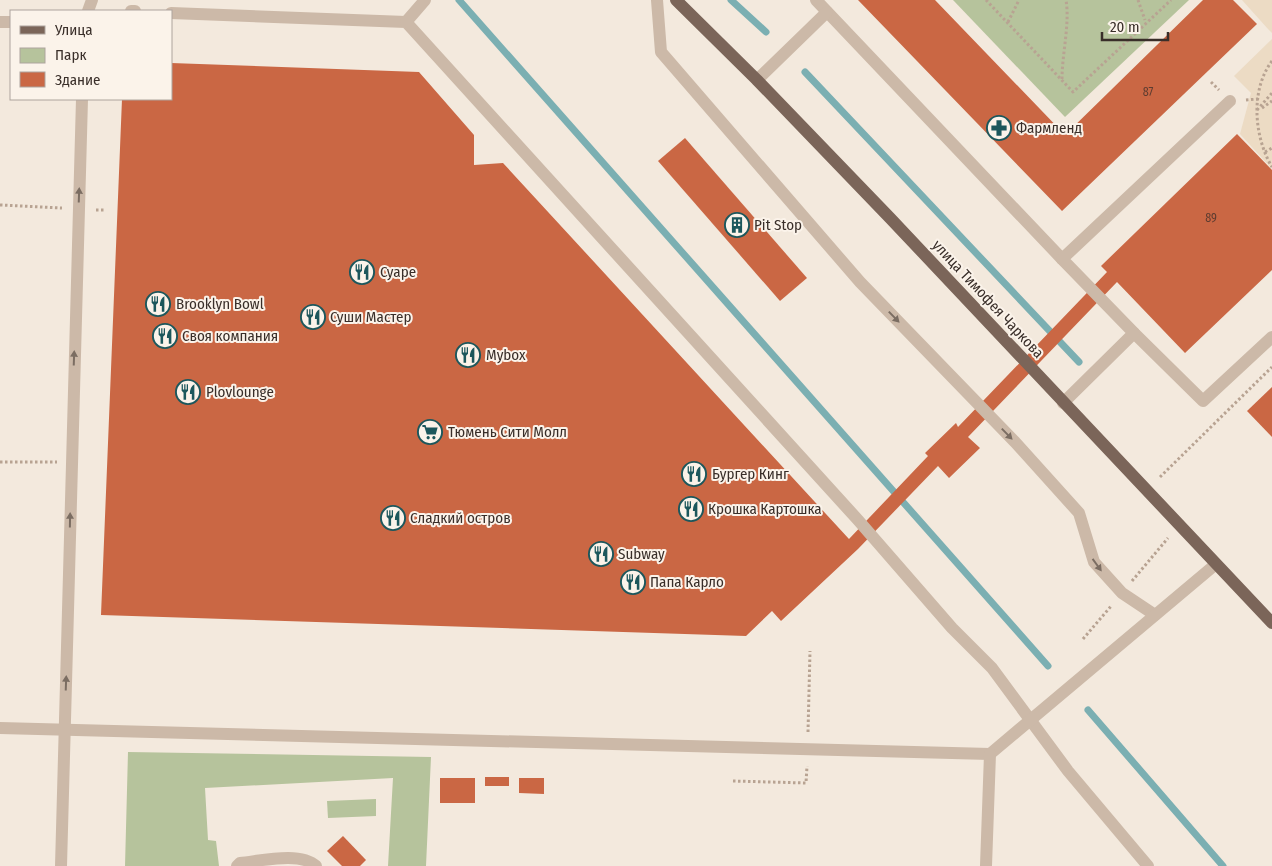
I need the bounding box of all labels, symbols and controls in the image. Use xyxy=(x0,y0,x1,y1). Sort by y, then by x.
legend xyxy=(10,10,172,100)
scale bar xyxy=(1102,10,1168,42)
text: 20 m xyxy=(1110,18,1140,36)
text: Улица xyxy=(54,21,93,39)
text: Парк xyxy=(55,46,86,64)
text: Здание xyxy=(55,71,101,89)
house number: 87 xyxy=(1143,85,1153,99)
pharmacy icon: Фармленд xyxy=(986,115,1012,141)
place label: Фармленд xyxy=(1016,119,1082,137)
one-way arrow xyxy=(75,187,83,203)
house number: 89 xyxy=(1205,211,1217,225)
building icon: Pit Stop xyxy=(724,212,750,238)
place label: Pit Stop xyxy=(754,216,802,234)
street label: улица Тимофея Чаркова xyxy=(929,236,1047,362)
restaurant icon: Суаре xyxy=(349,259,375,285)
place label: Суаре xyxy=(380,263,416,281)
restaurant icon: Brooklyn Bowl xyxy=(145,291,171,317)
place label: Brooklyn Bowl xyxy=(176,295,264,313)
restaurant icon: Суши Мастер xyxy=(300,304,326,330)
place label: Суши Мастер xyxy=(330,308,411,326)
one-way arrow xyxy=(888,311,900,323)
restaurant icon: Своя компания xyxy=(152,323,178,349)
place label: Своя компания xyxy=(182,327,278,345)
restaurant icon: Mybox xyxy=(455,342,481,368)
place label: Mybox xyxy=(486,346,526,364)
one-way arrow xyxy=(70,349,78,365)
restaurant icon: Plovlounge xyxy=(175,379,201,405)
place label: Plovlounge xyxy=(206,383,274,401)
supermarket icon: Тюмень Сити Молл xyxy=(417,419,443,445)
place label: Тюмень Сити Молл xyxy=(448,423,567,441)
one-way arrow xyxy=(1001,428,1013,440)
restaurant icon: Бургер Кинг xyxy=(681,461,707,487)
place label: Бургер Кинг xyxy=(712,465,789,483)
restaurant icon: Крошка Картошка xyxy=(678,496,704,522)
place label: Крошка Картошка xyxy=(708,500,822,518)
restaurant icon: Сладкий остров xyxy=(380,505,406,531)
place label: Сладкий остров xyxy=(410,509,511,527)
one-way arrow xyxy=(66,512,74,528)
restaurant icon: Subway xyxy=(588,541,614,567)
place label: Subway xyxy=(618,545,665,563)
one-way arrow xyxy=(1092,558,1102,572)
restaurant icon: Папа Карло xyxy=(620,569,646,595)
place label: Папа Карло xyxy=(650,573,724,591)
one-way arrow xyxy=(63,674,71,690)

